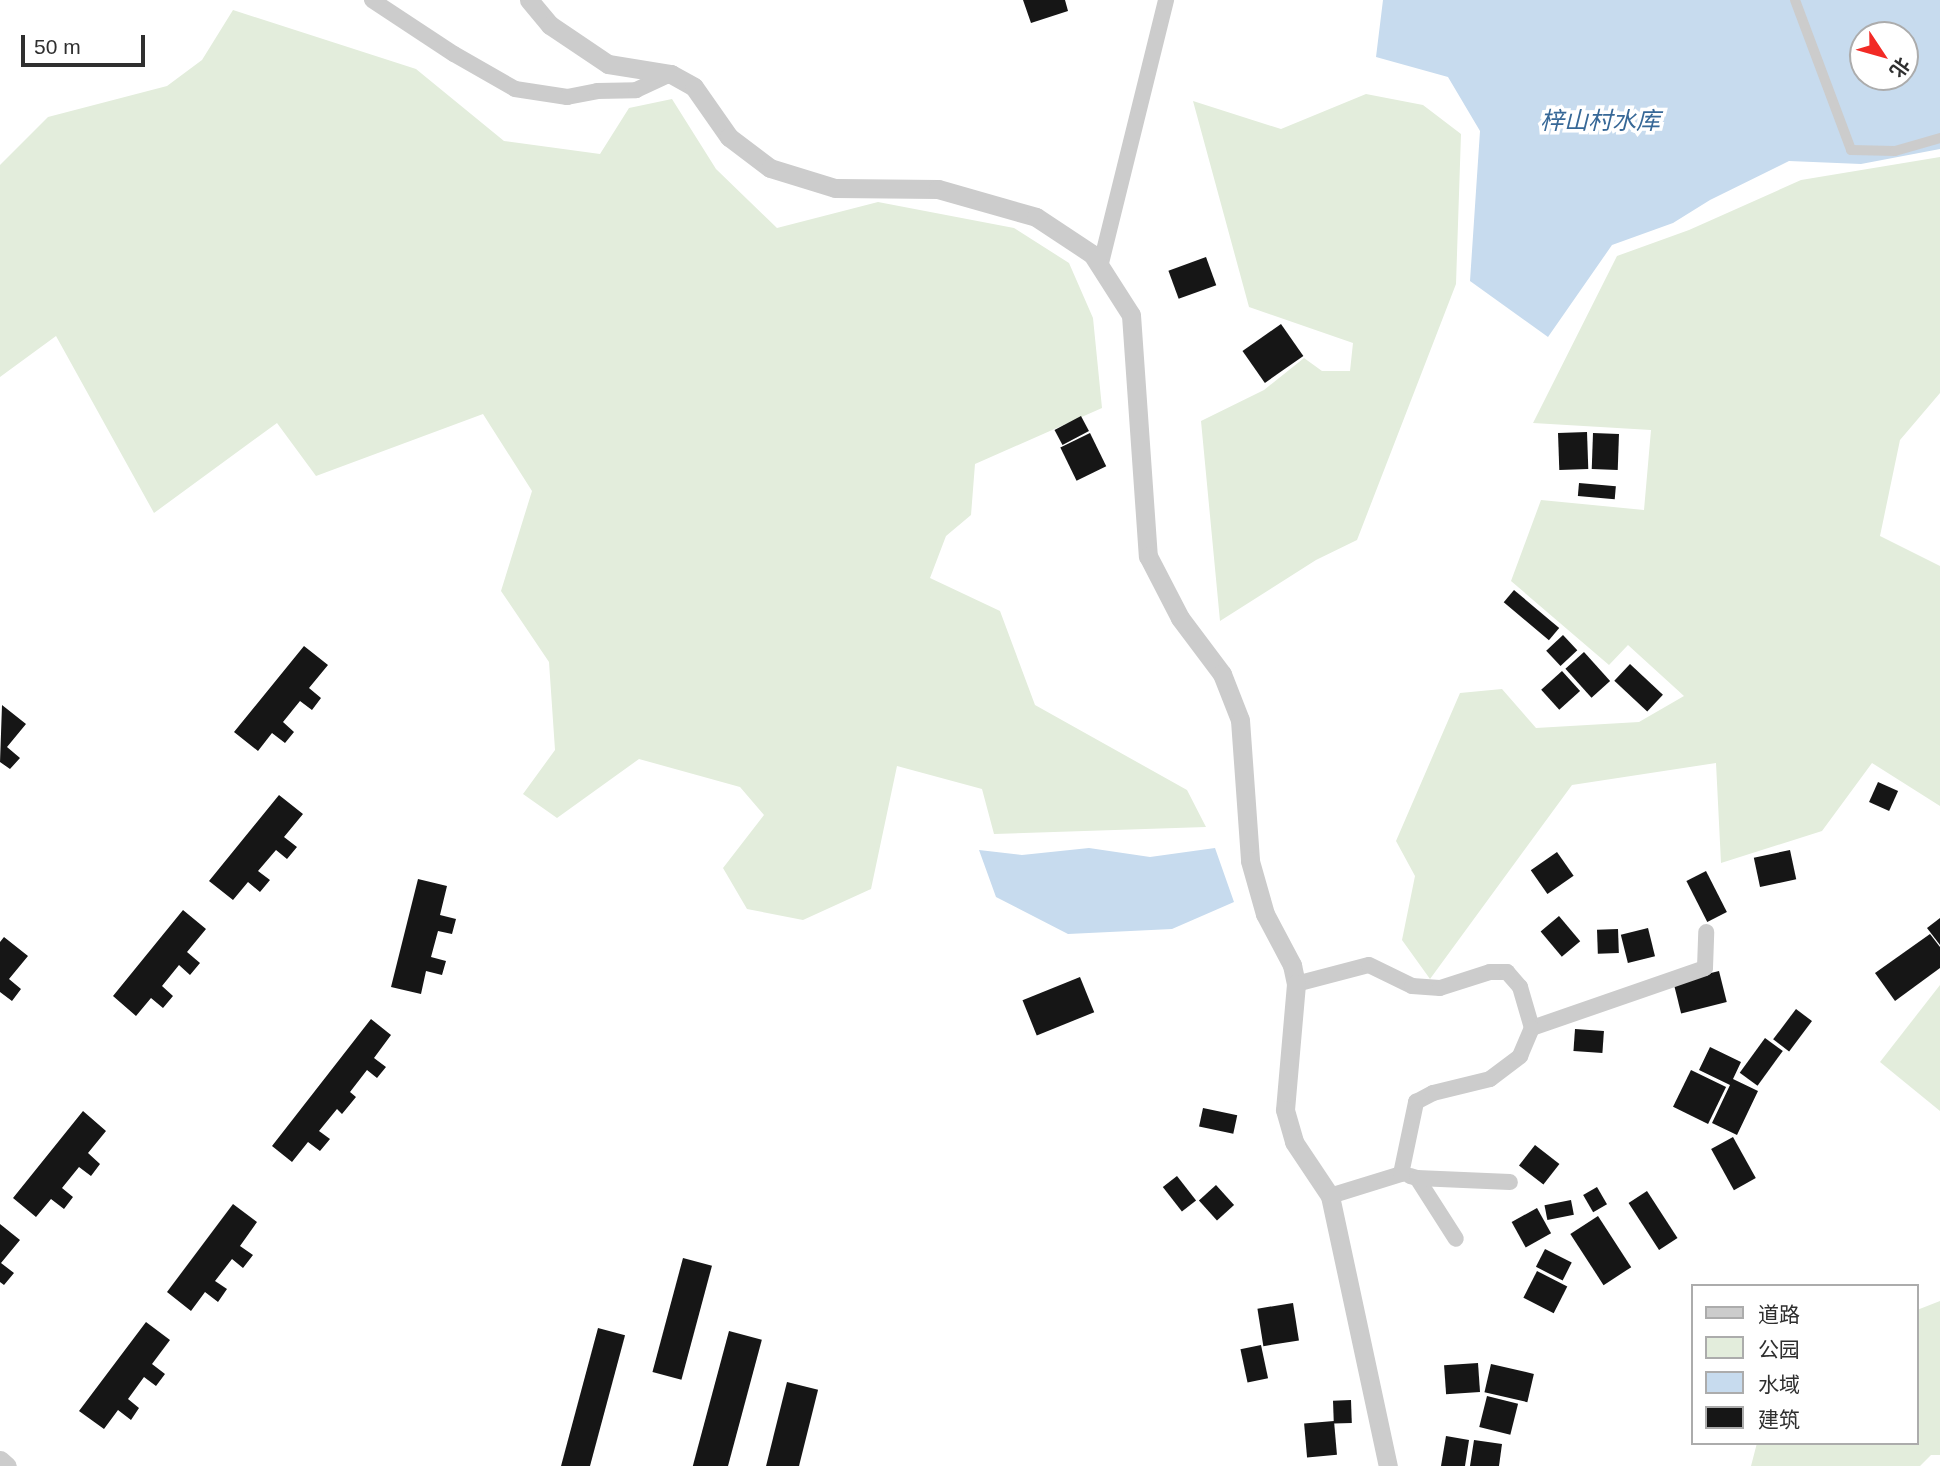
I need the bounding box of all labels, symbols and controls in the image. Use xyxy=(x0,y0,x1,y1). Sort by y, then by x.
scale bar xyxy=(24,21,149,65)
north arrow xyxy=(1849,21,1919,91)
text: 50 m xyxy=(34,35,81,58)
text: 北 xyxy=(1886,54,1914,81)
water label: 梓山村水库 xyxy=(1540,107,1660,135)
legend xyxy=(1692,1284,1919,1445)
text: 道路 xyxy=(1758,1303,1800,1326)
text: 公园 xyxy=(1758,1338,1800,1361)
text: 水域 xyxy=(1758,1373,1800,1396)
text: 建筑 xyxy=(1758,1408,1800,1431)

